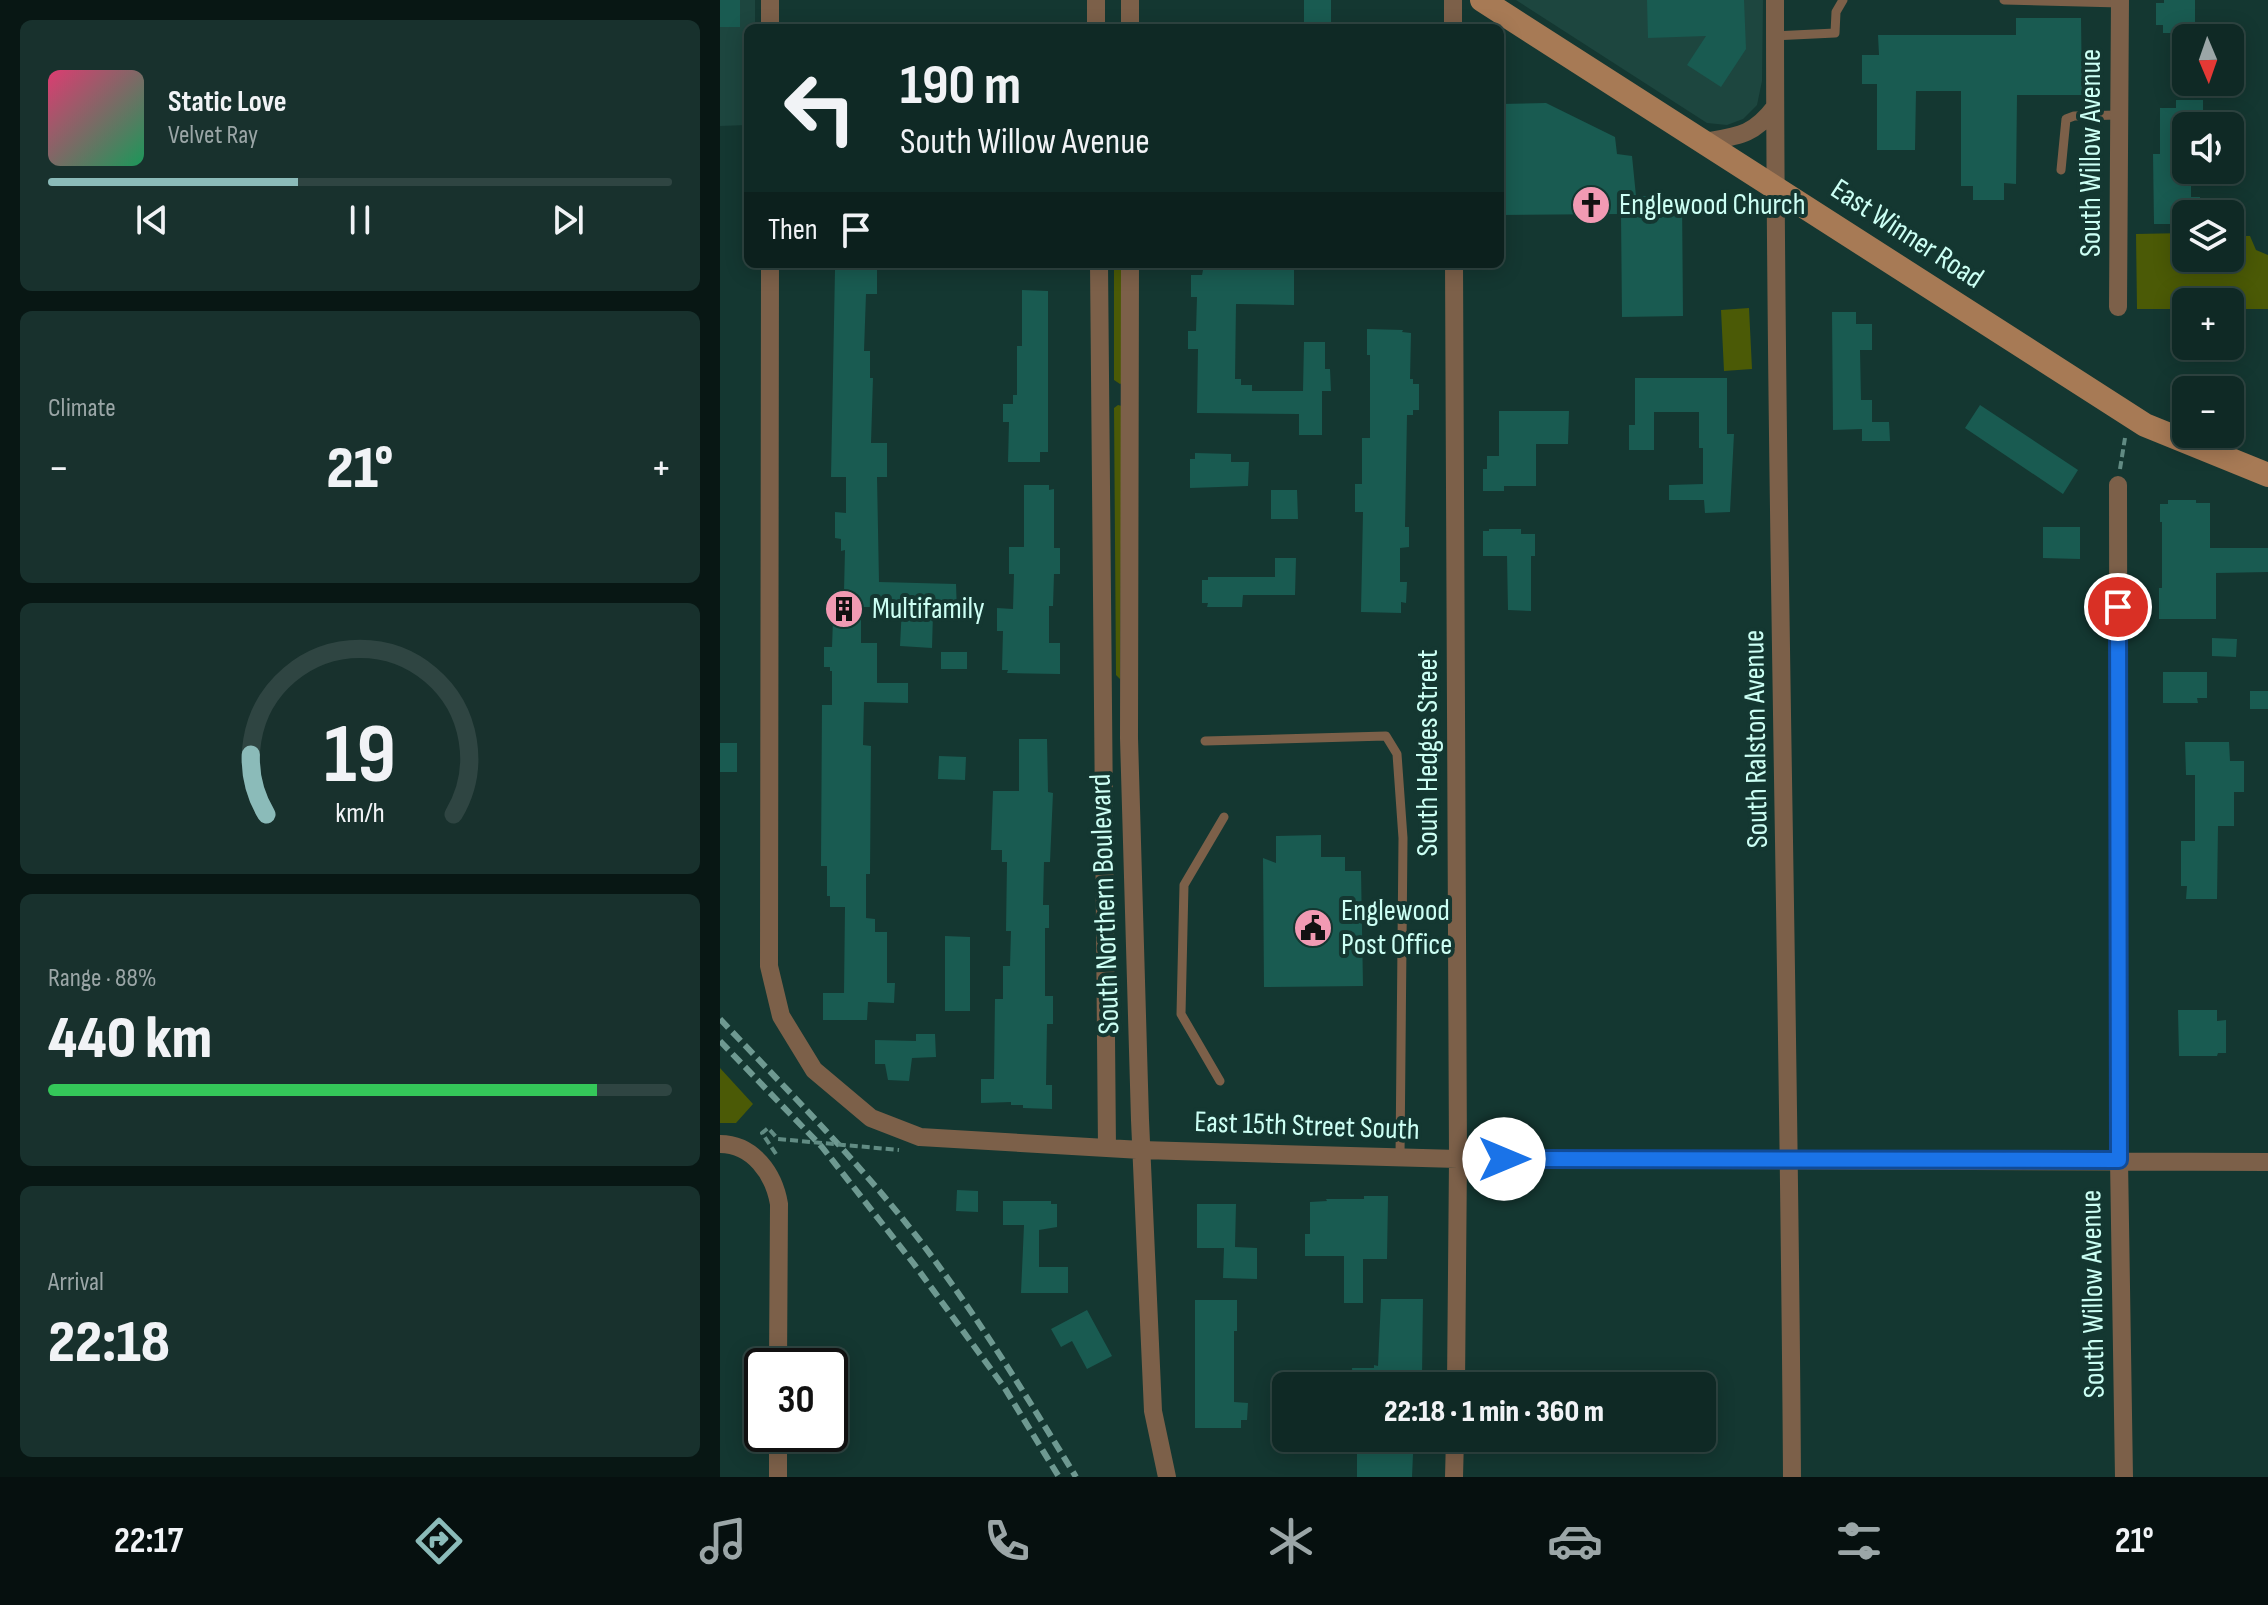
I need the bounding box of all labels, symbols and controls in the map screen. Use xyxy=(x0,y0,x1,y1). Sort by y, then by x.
north arrow xyxy=(2172,24,2244,96)
map controls xyxy=(2172,24,2244,448)
street label: South Willow Avenue xyxy=(2073,49,2109,257)
text: 190 m xyxy=(900,53,1021,120)
icon: left xyxy=(768,56,872,160)
text: Static Love xyxy=(168,84,287,120)
button: sound xyxy=(2172,112,2244,184)
text: Velvet Ray xyxy=(168,120,258,151)
text: South Willow Avenue xyxy=(900,121,1150,164)
street label: East Winner Road xyxy=(1824,171,1990,297)
church icon: Englewood Church xyxy=(1570,184,1612,226)
place label: Englewood Church xyxy=(1619,187,1806,223)
icon: previous xyxy=(130,198,174,242)
icon: pause xyxy=(338,198,382,242)
icon: next xyxy=(546,198,590,242)
button: layers xyxy=(2172,200,2244,272)
icon: arrive xyxy=(834,208,878,252)
text: Then xyxy=(768,212,818,248)
button: + xyxy=(2172,288,2244,360)
button: − xyxy=(2172,376,2244,448)
text: Climate xyxy=(48,393,116,424)
text: 21° xyxy=(327,433,393,505)
text: − xyxy=(48,442,70,495)
text: + xyxy=(650,442,672,495)
pin xyxy=(2084,573,2152,641)
icon: arrive xyxy=(2096,585,2140,629)
building icon: Multifamily xyxy=(823,588,865,630)
place label: Multifamily xyxy=(872,591,985,627)
street label: South Ralston Avenue xyxy=(1736,630,1776,848)
street label: South Hedges Street xyxy=(1410,649,1446,857)
text: 19 xyxy=(324,705,396,805)
street label: South Northern Boulevard xyxy=(1082,773,1128,1035)
text: km/h xyxy=(335,796,385,831)
place label: Englewood Post Office xyxy=(1341,893,1452,963)
public building icon: Englewood Post Office xyxy=(1292,907,1334,949)
text: Range · 88% xyxy=(48,963,157,994)
text: 440 km xyxy=(48,1003,212,1075)
street label: East 15th Street South xyxy=(1194,1104,1420,1148)
position arrow xyxy=(1462,1117,1546,1201)
street label: South Willow Avenue xyxy=(2073,1190,2113,1398)
text: Arrival xyxy=(48,1267,104,1298)
text: 22:18 xyxy=(48,1307,170,1379)
speed limit sign: 30 xyxy=(744,1348,848,1452)
text: 22:18 · 1 min · 360 m xyxy=(1384,1394,1604,1430)
icon: directions xyxy=(411,1513,467,1569)
icon: music xyxy=(695,1513,751,1569)
icon: phone xyxy=(979,1513,1035,1569)
icon: climate xyxy=(1263,1513,1319,1569)
icon: car xyxy=(1547,1513,1603,1569)
icon: filters xyxy=(1831,1513,1887,1569)
text: 22:17 xyxy=(114,1520,183,1563)
text: 21° xyxy=(2115,1520,2154,1563)

